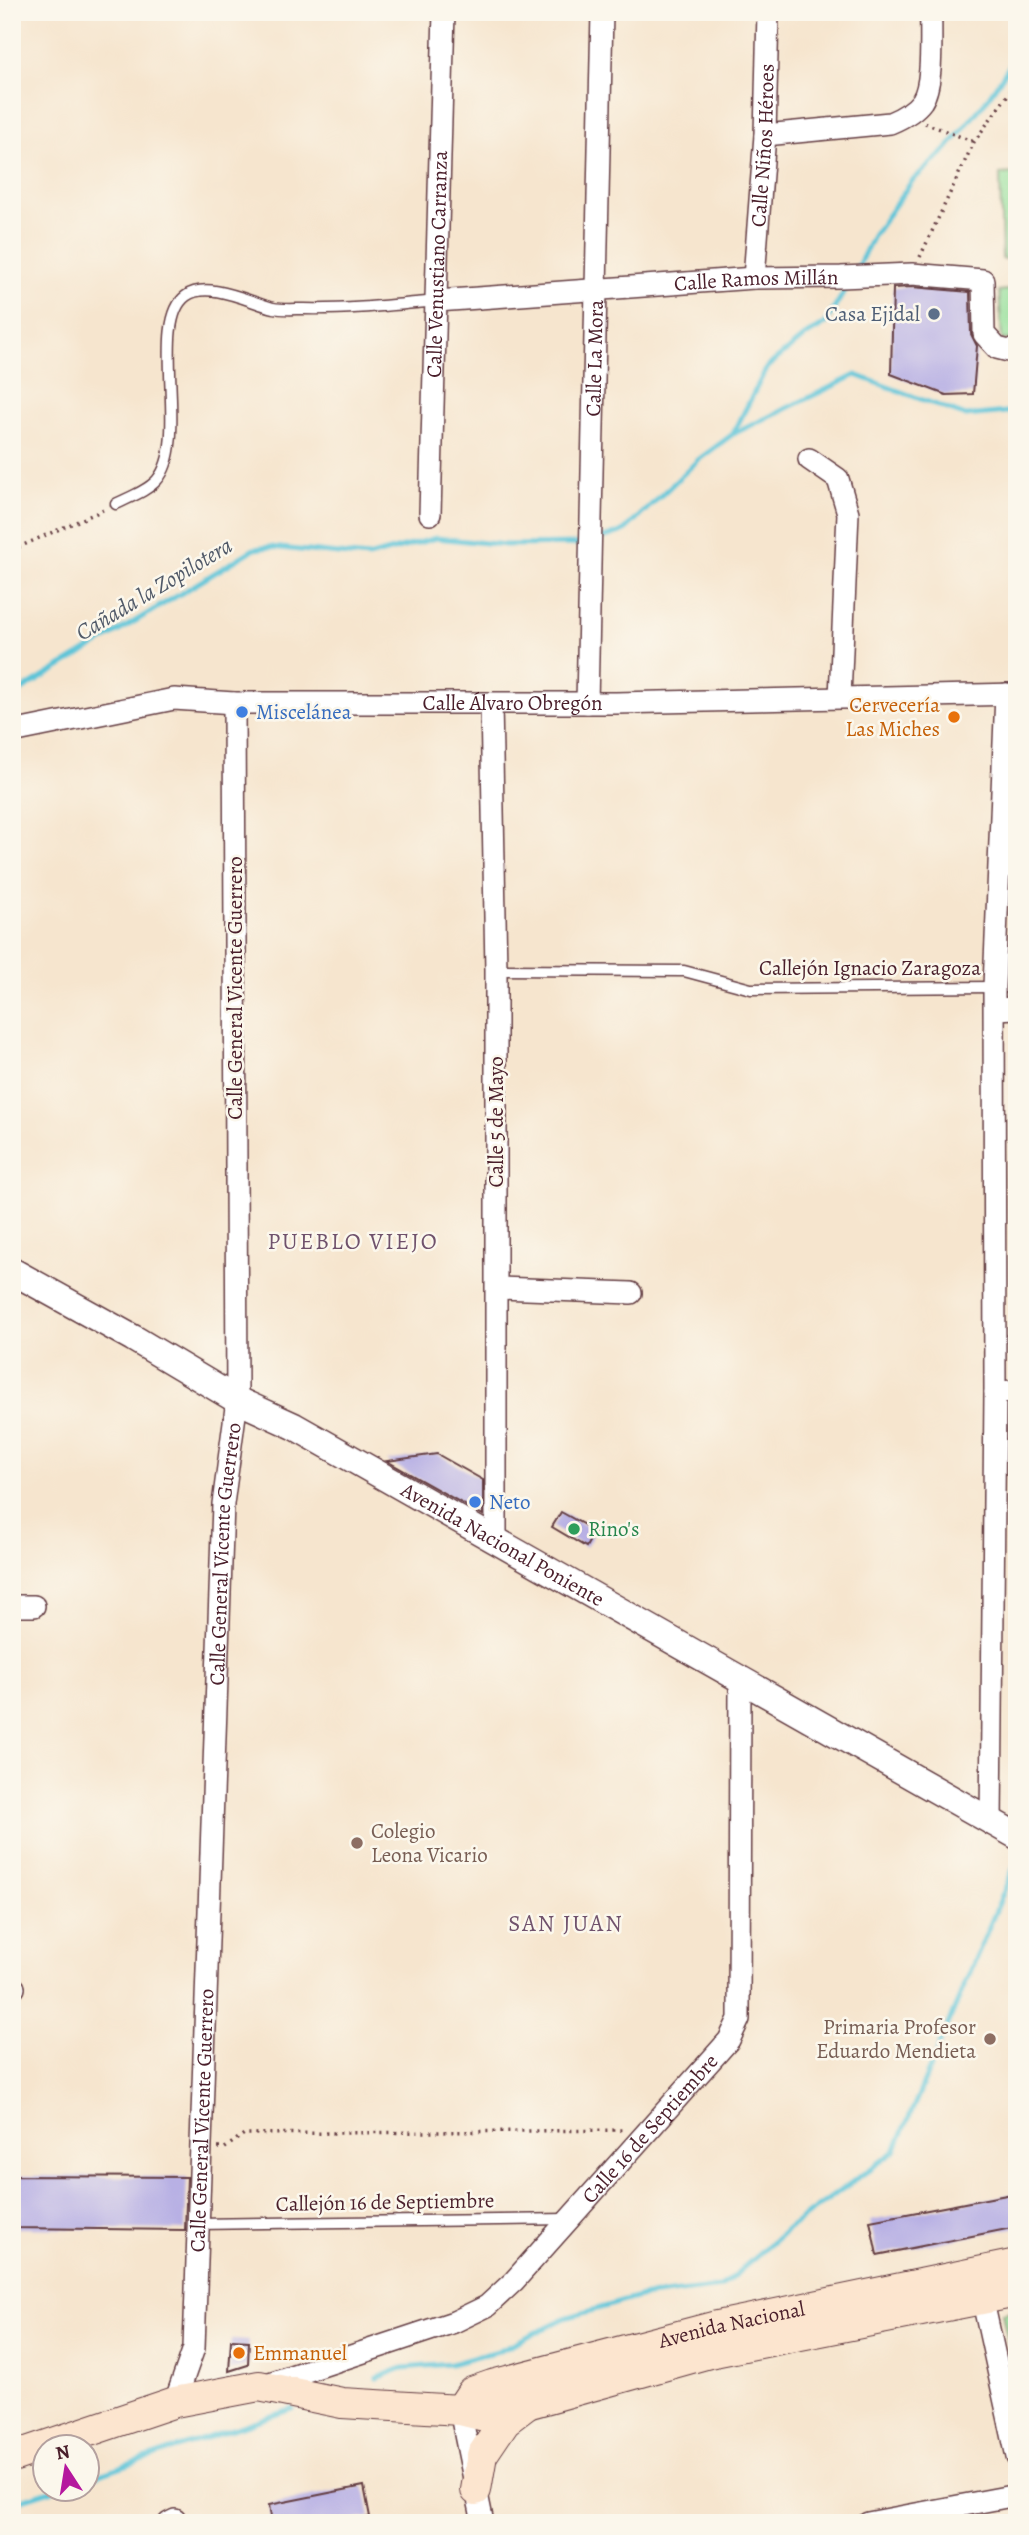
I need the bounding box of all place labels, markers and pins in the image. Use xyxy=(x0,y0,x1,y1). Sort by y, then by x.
place label: Casa Ejidal xyxy=(825,300,920,328)
marker: Casa Ejidal xyxy=(926,306,942,322)
place label: Cervecería Las Miches xyxy=(846,691,940,743)
place label: Miscelánea xyxy=(256,698,352,726)
marker: Miscelánea xyxy=(234,704,250,720)
marker: Cervecería Las Miches xyxy=(946,709,962,725)
place label: Neto xyxy=(489,1488,530,1516)
marker: Neto xyxy=(467,1494,483,1510)
place label: Rino's xyxy=(588,1515,639,1543)
marker: Rino's xyxy=(566,1521,582,1537)
place label: Colegio Leona Vicario xyxy=(371,1817,488,1869)
marker: Colegio Leona Vicario xyxy=(349,1835,365,1851)
place label: Primaria Profesor Eduardo Mendieta xyxy=(816,2013,976,2065)
marker: Primaria Profesor Eduardo Mendieta xyxy=(982,2031,998,2047)
place label: Emmanuel xyxy=(253,2339,347,2367)
marker: Emmanuel xyxy=(231,2345,247,2361)

